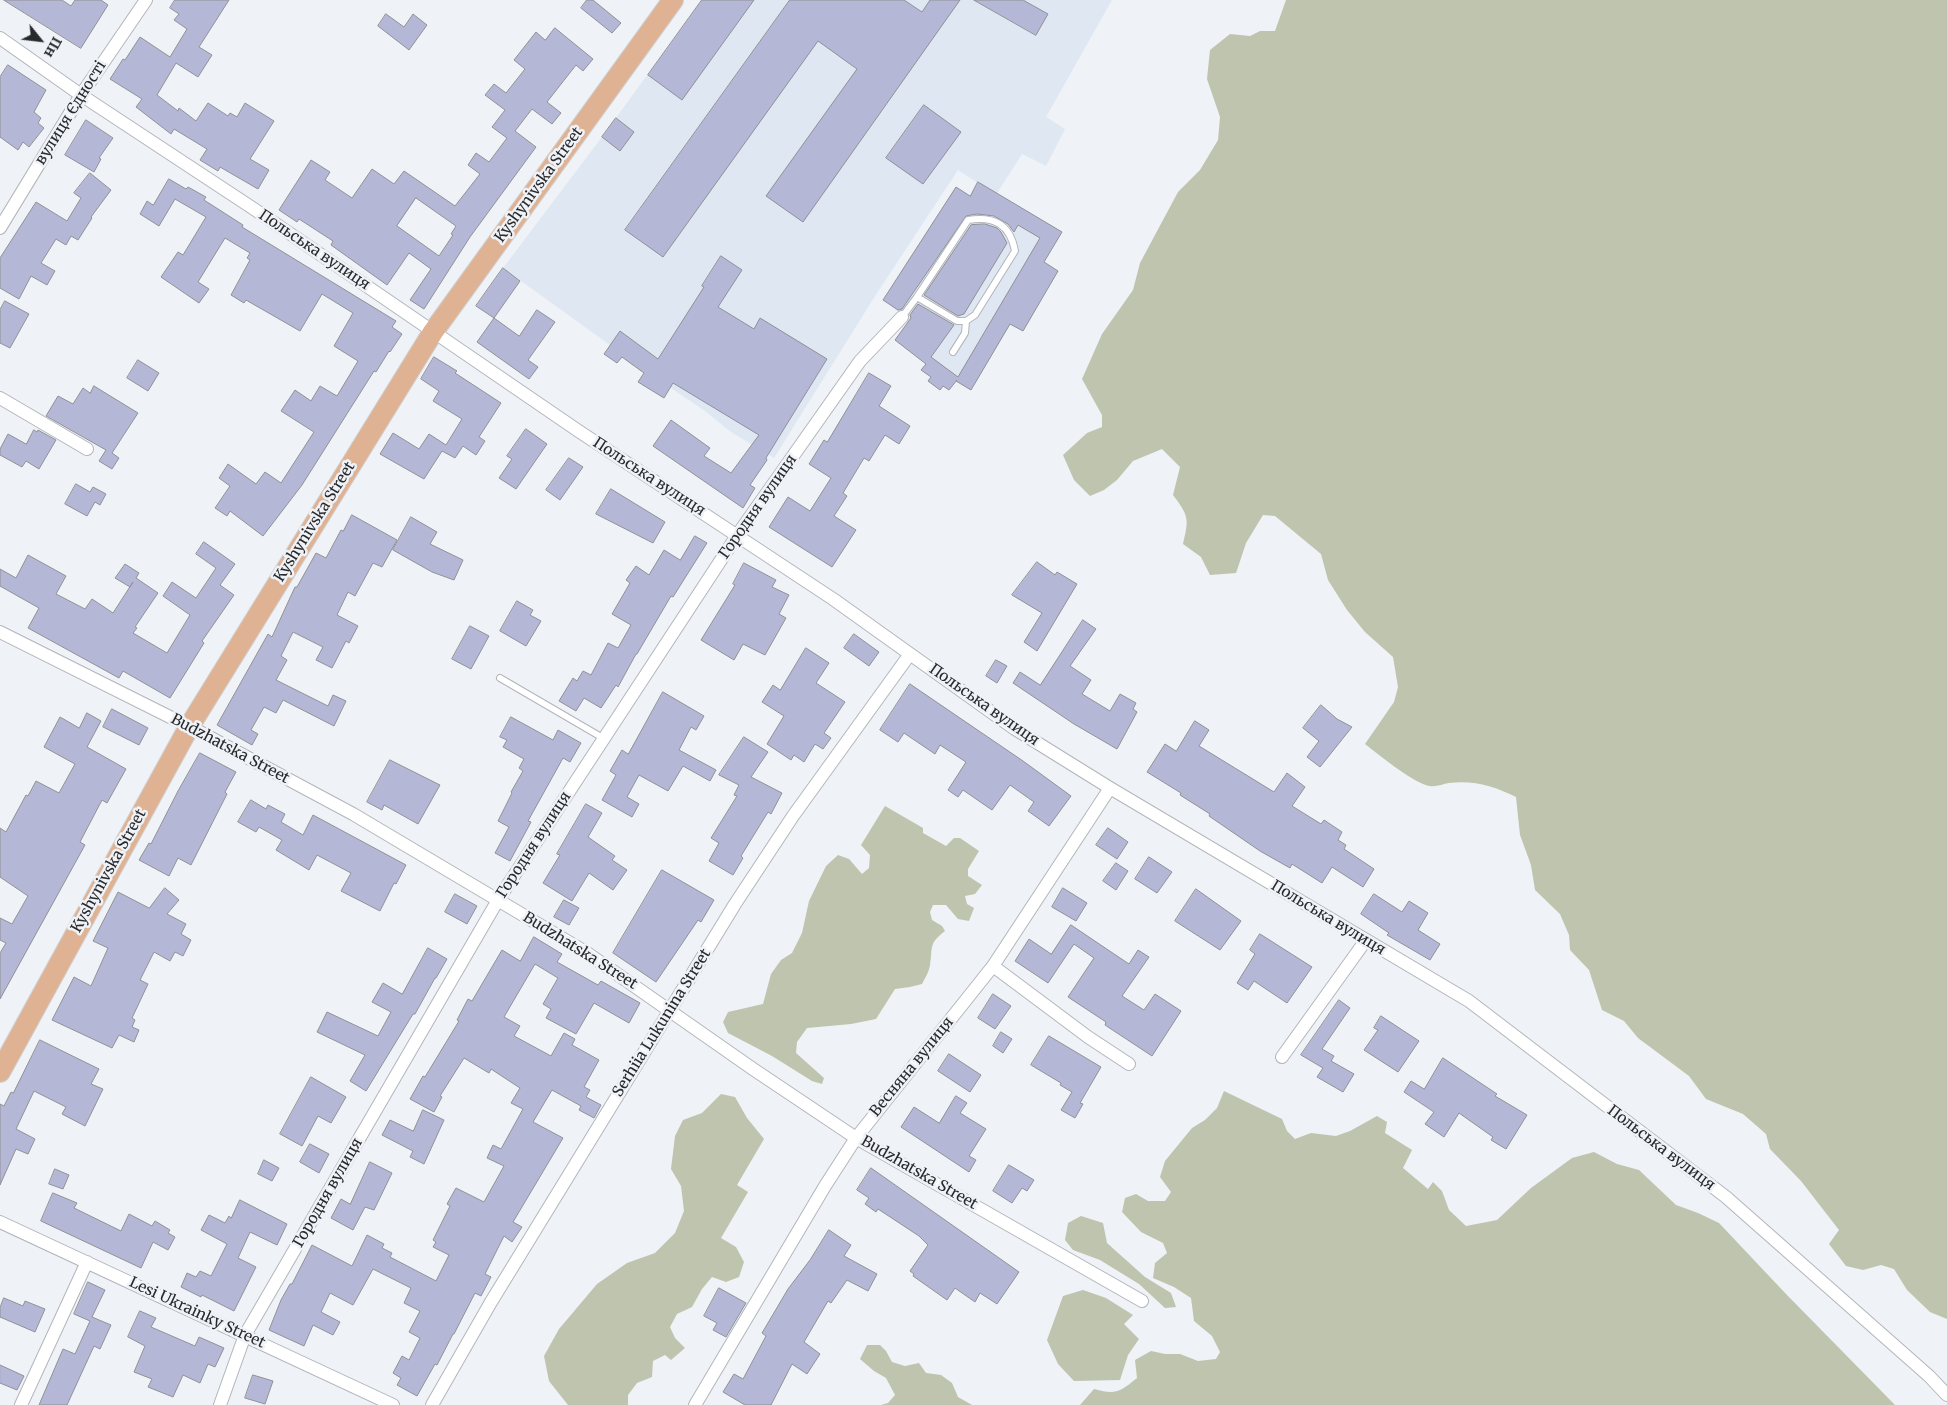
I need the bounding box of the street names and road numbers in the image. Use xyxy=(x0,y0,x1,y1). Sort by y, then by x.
street label: вулиця Єдності xyxy=(32,58,110,168)
street label: Kyshynivska Street xyxy=(491,124,587,246)
street label: Польська вулиця xyxy=(255,206,373,294)
street label: Польська вулиця xyxy=(590,434,708,520)
street label: Городня вулиця xyxy=(715,451,801,563)
street label: Kyshynivska Street xyxy=(271,459,359,585)
street label: Польська вулиця xyxy=(926,660,1042,750)
street label: Budzhatska Street xyxy=(168,710,292,788)
street label: Городня вулиця xyxy=(493,788,575,902)
street label: Kyshynivska Street xyxy=(68,806,150,936)
street label: Польська вулиця xyxy=(1268,877,1388,959)
street label: Budzhatska Street xyxy=(520,909,640,993)
street label: Serhiia Lukunina Street xyxy=(609,946,715,1100)
street label: Весняна вулиця xyxy=(866,1014,958,1120)
street label: Польська вулиця xyxy=(1604,1102,1718,1194)
street label: Budzhatska Street xyxy=(858,1132,980,1214)
street label: Городня вулиця xyxy=(289,1135,367,1251)
street label: Lesi Ukrainky Street xyxy=(126,1274,268,1352)

